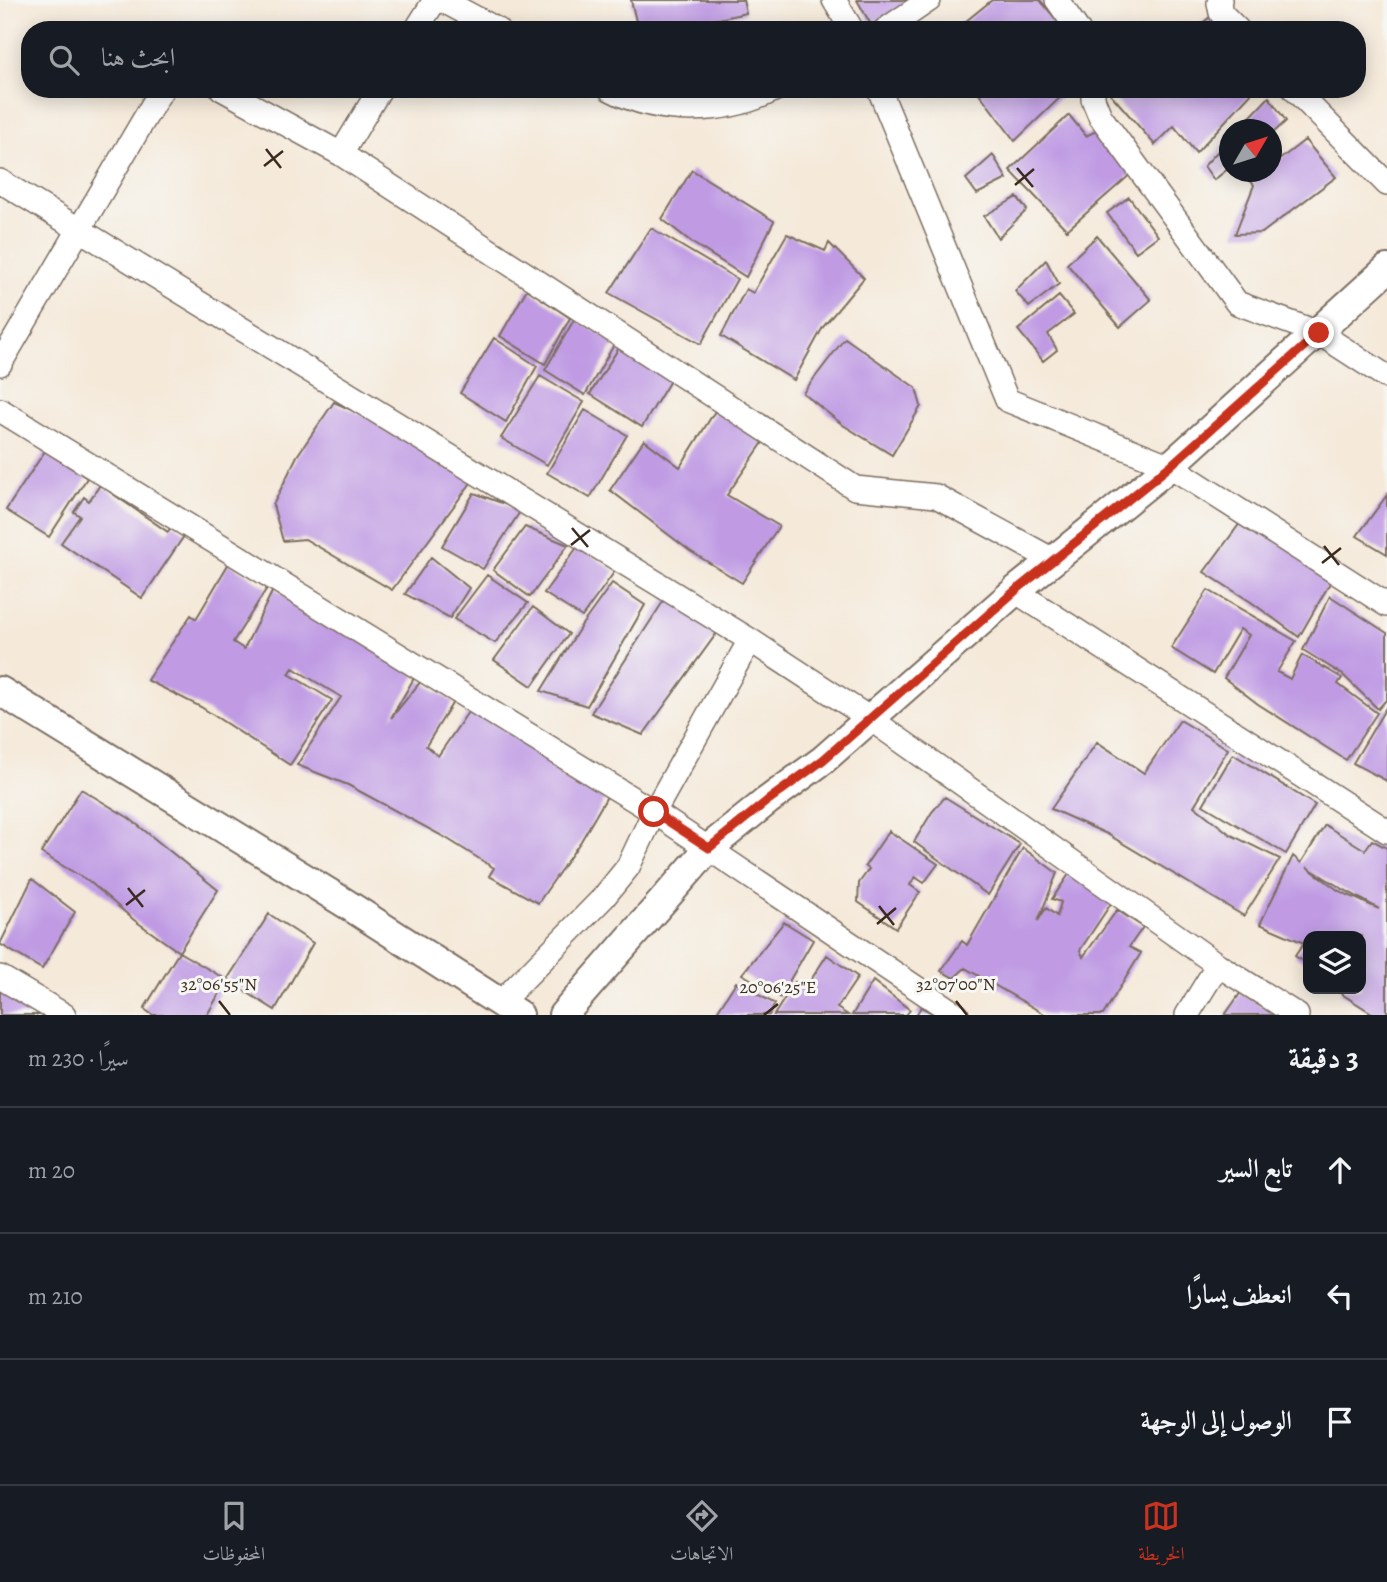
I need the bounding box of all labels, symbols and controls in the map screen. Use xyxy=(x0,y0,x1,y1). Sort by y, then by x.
search box xyxy=(21,21,1366,98)
text: ابحث هنا xyxy=(101,40,176,75)
icon: search xyxy=(45,41,83,79)
north arrow xyxy=(1219,119,1282,182)
route end xyxy=(1303,317,1334,348)
route start xyxy=(638,796,669,827)
map controls xyxy=(1303,931,1366,994)
button: layers xyxy=(1303,931,1366,994)
text: 32°06'55"N xyxy=(181,972,257,996)
text: 32°07'00"N xyxy=(916,972,996,996)
text: 20°06'25"E xyxy=(740,975,816,999)
text: 3 دقيقة xyxy=(1288,1038,1359,1078)
text: سيرًا · 230 m xyxy=(28,1043,129,1074)
text: تابع السير xyxy=(1220,1151,1292,1186)
icon: ahead xyxy=(1321,1151,1359,1189)
text: 20 m xyxy=(28,1155,75,1186)
text: انعطف يسارًا xyxy=(1186,1277,1292,1312)
icon: left xyxy=(1321,1277,1359,1315)
text: 210 m xyxy=(28,1281,83,1312)
text: الوصول إلى الوجهة xyxy=(1140,1403,1292,1438)
icon: arrive xyxy=(1321,1403,1359,1441)
tab: المحفوظات xyxy=(202,1497,265,1572)
tab: الاتجاهات xyxy=(670,1497,733,1572)
tab: الخريطة xyxy=(1138,1497,1185,1572)

